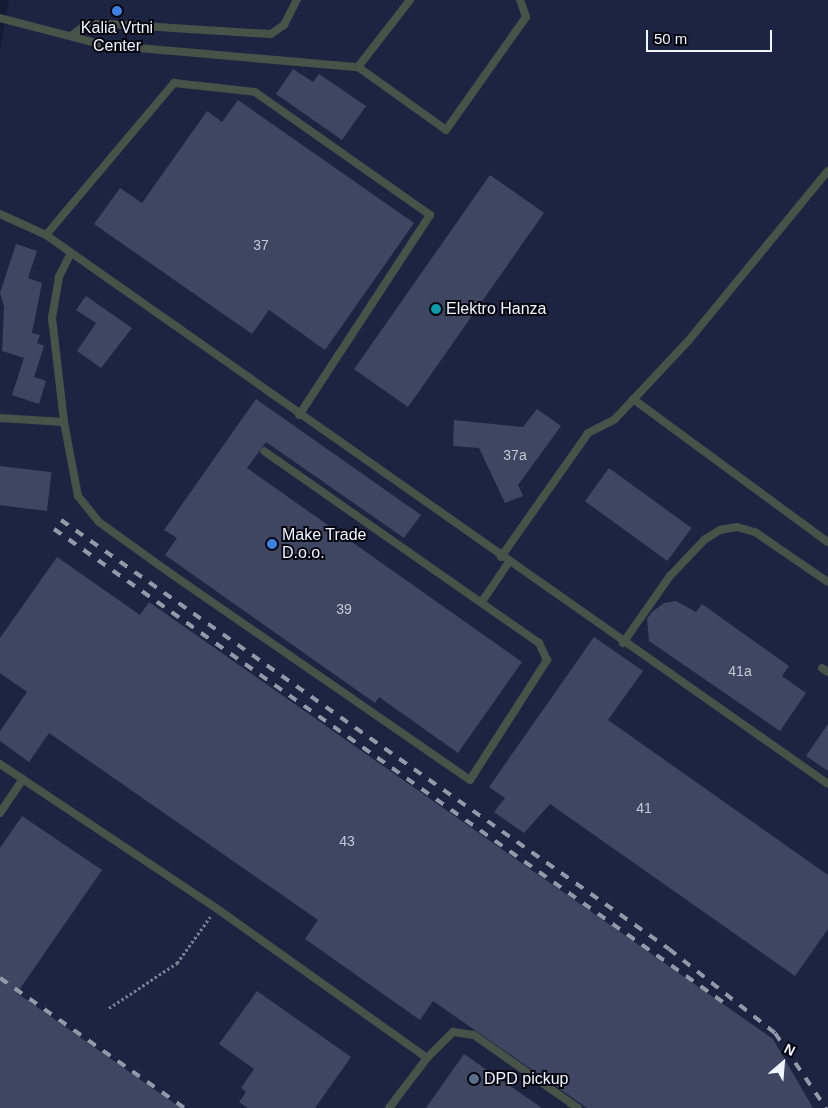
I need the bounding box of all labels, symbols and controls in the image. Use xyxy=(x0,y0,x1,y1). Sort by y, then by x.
marker: Kalia Vrtni Center xyxy=(111,5,123,17)
place label: Kalia Vrtni Center xyxy=(81,18,153,56)
scale bar xyxy=(648,20,774,52)
text: 50 m xyxy=(654,30,687,47)
house number: 37 xyxy=(253,237,269,253)
place label: Elektro Hanza xyxy=(446,299,546,319)
marker: Elektro Hanza xyxy=(430,303,442,315)
house number: 37a xyxy=(503,447,527,463)
place label: Make Trade D.o.o. xyxy=(282,525,367,563)
marker: Make Trade D.o.o. xyxy=(266,538,278,550)
house number: 39 xyxy=(336,601,352,617)
house number: 41a xyxy=(728,663,752,679)
house number: 41 xyxy=(636,800,652,816)
house number: 43 xyxy=(339,833,355,849)
north arrow xyxy=(758,1038,808,1088)
text: N xyxy=(782,1040,798,1059)
place label: DPD pickup xyxy=(484,1069,568,1089)
marker: DPD pickup xyxy=(468,1073,480,1085)

